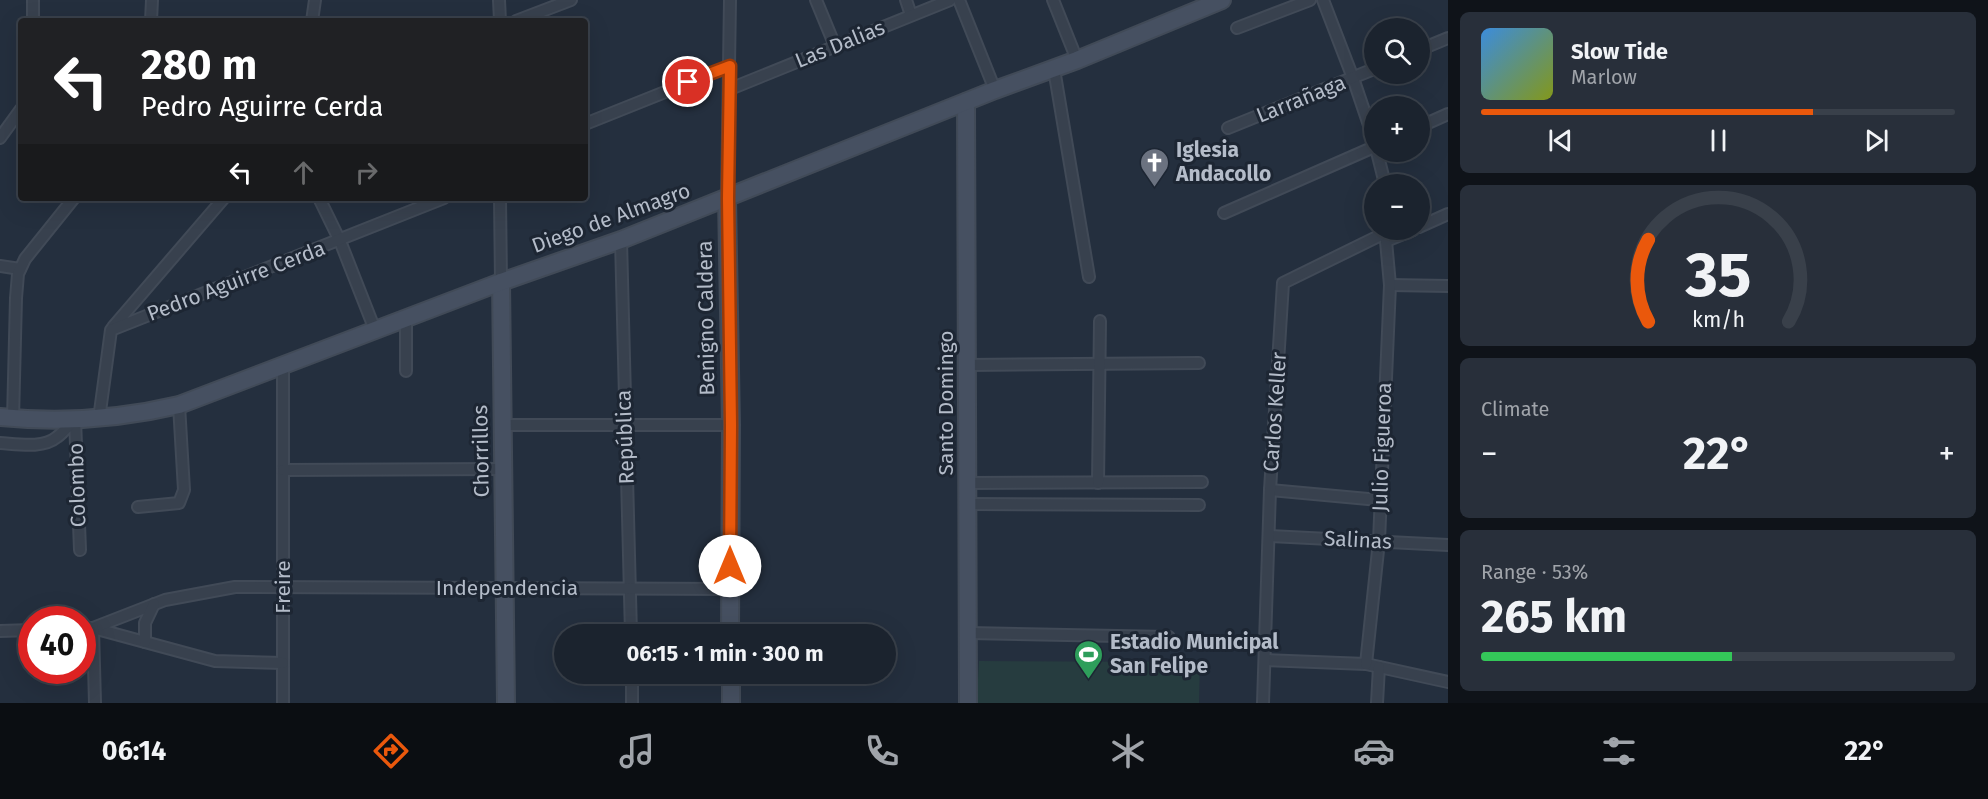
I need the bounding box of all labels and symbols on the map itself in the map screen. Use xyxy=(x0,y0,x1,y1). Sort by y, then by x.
street label: Las Dalias xyxy=(791,14,889,74)
pin xyxy=(662,56,713,107)
street label: Larrañaga xyxy=(1253,69,1349,129)
place label: Iglesia Andacollo xyxy=(1175,137,1271,187)
church icon: Iglesia Andacollo xyxy=(1139,146,1171,188)
street label: Diego de Almagro xyxy=(528,177,694,259)
street label: Pedro Aguirre Cerda xyxy=(143,235,329,327)
street label: Benigno Caldera xyxy=(692,240,720,396)
street label: Santo Domingo xyxy=(933,330,959,476)
street label: Carlos Keller xyxy=(1258,351,1292,473)
street label: Julio Figueroa xyxy=(1367,382,1397,512)
street label: República xyxy=(610,389,640,485)
street label: Chorrillos xyxy=(467,404,495,497)
street label: Colombo xyxy=(63,442,91,528)
street label: Salinas xyxy=(1323,525,1393,555)
position arrow xyxy=(698,534,762,598)
street label: Freire xyxy=(270,560,296,614)
street label: Independencia xyxy=(436,575,578,601)
speed limit sign: 40 xyxy=(18,606,96,684)
place label: Estadio Municipal San Felipe xyxy=(1110,629,1279,679)
sports icon: Estadio Municipal San Felipe xyxy=(1073,638,1105,680)

